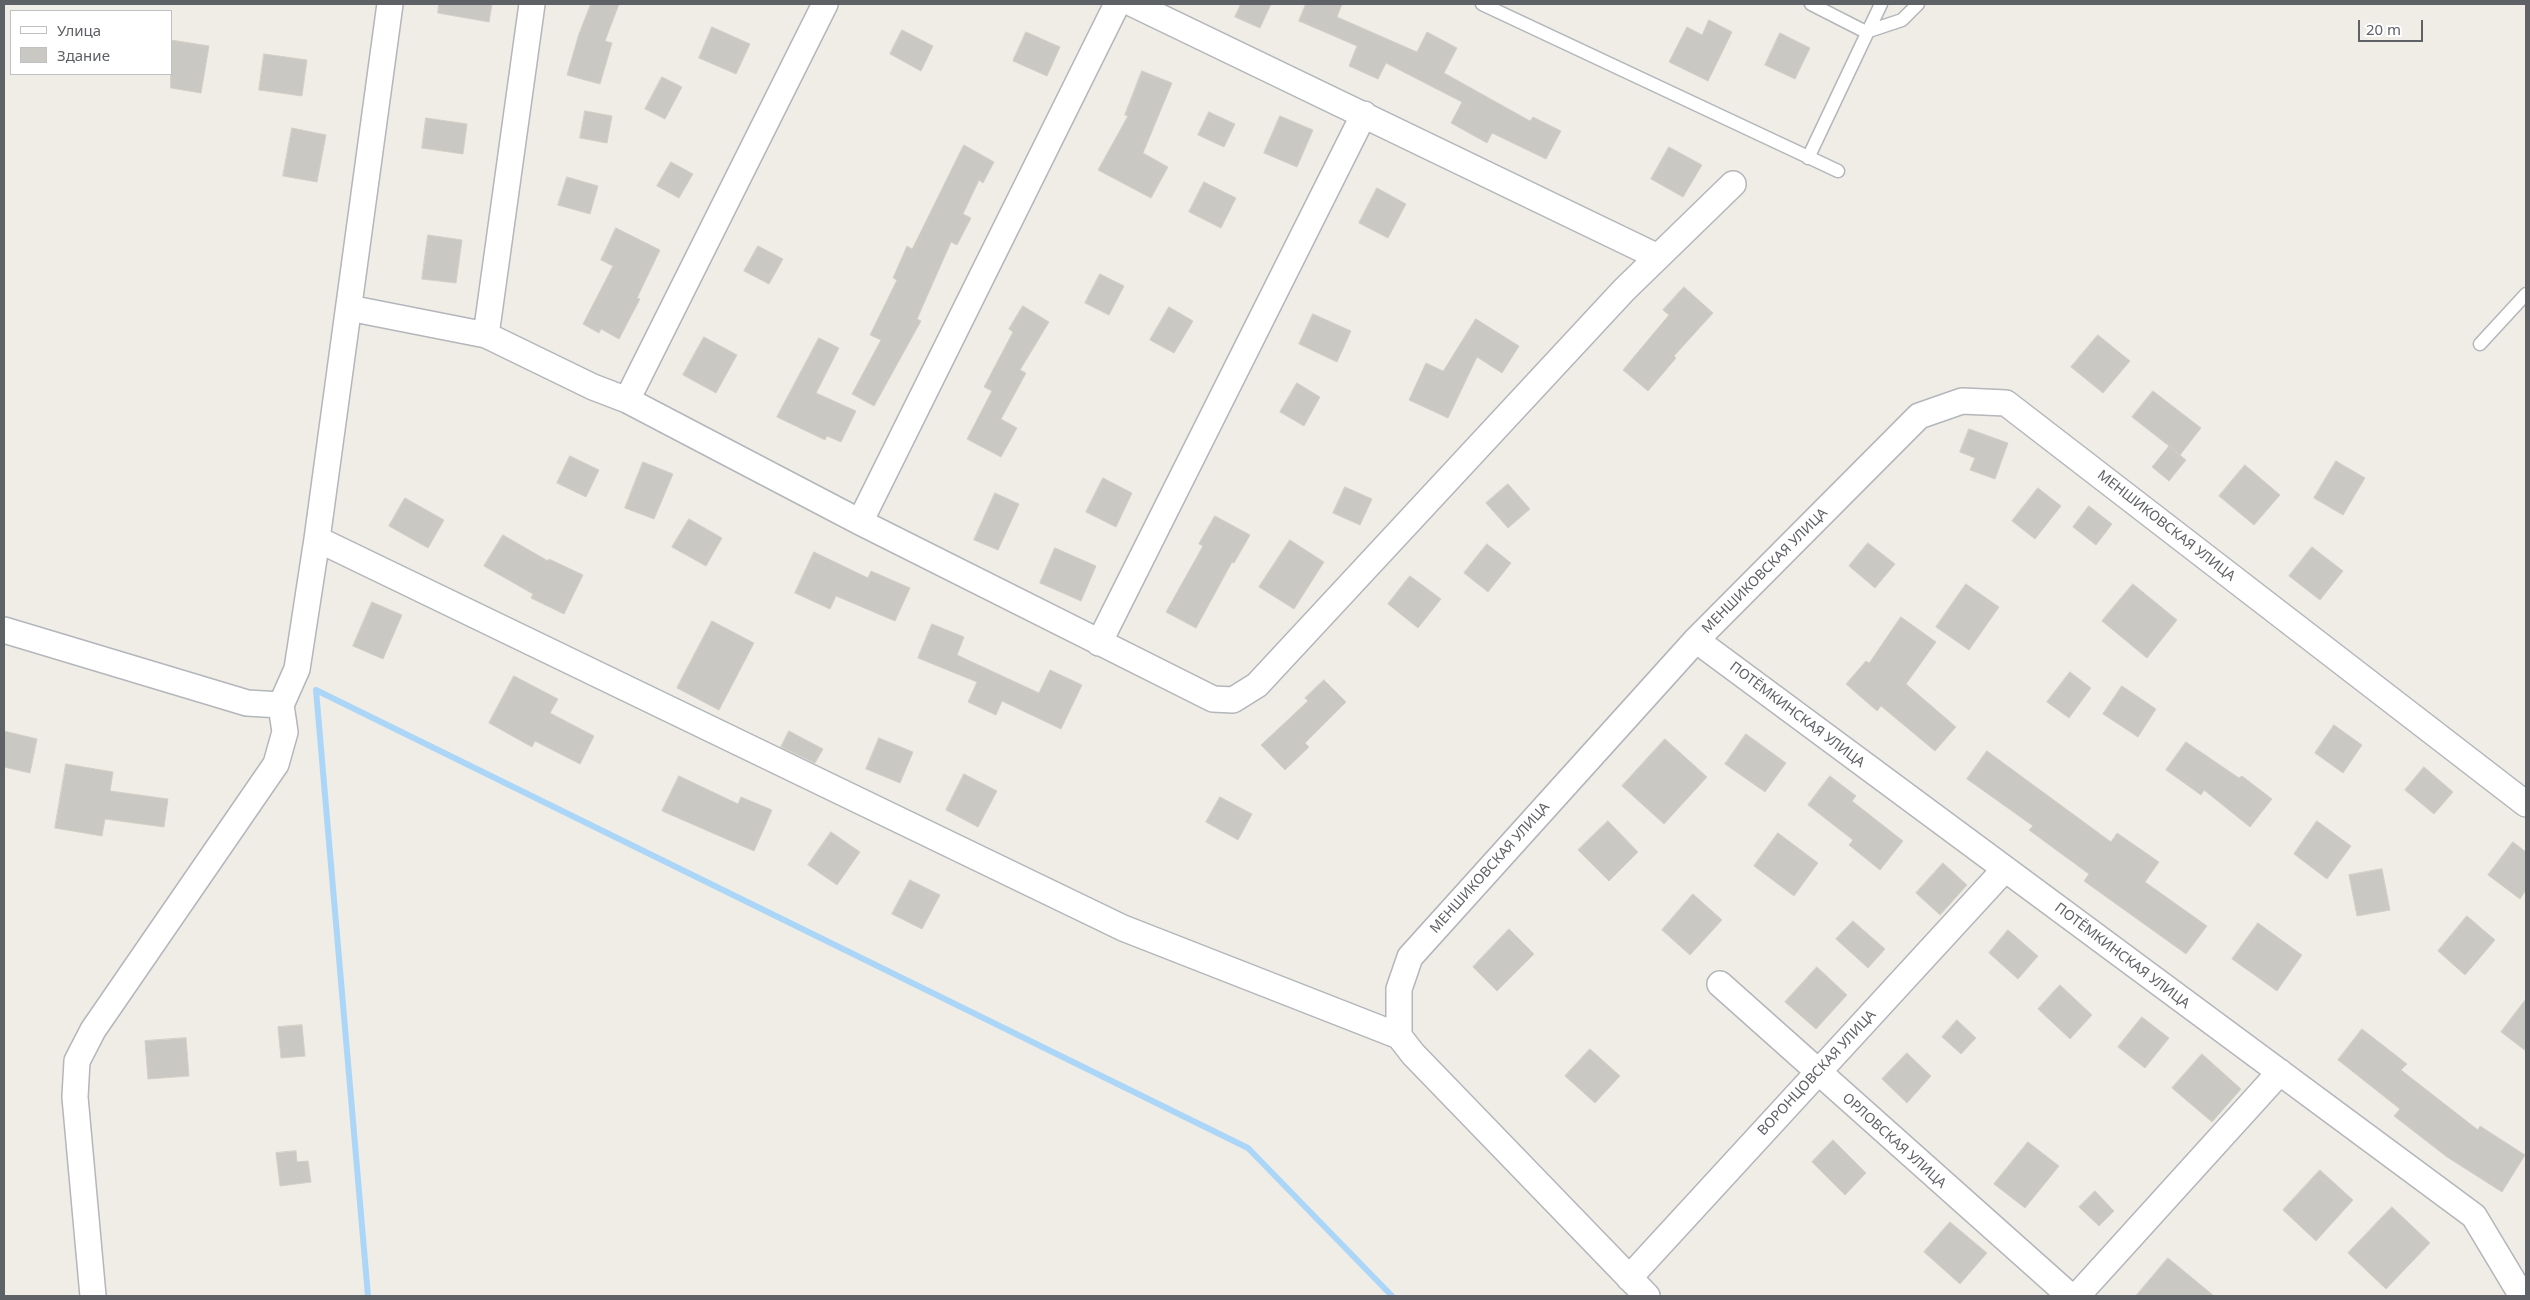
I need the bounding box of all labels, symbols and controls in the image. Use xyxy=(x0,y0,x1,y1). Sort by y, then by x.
legend xyxy=(10,10,172,75)
scale bar xyxy=(2360,10,2425,42)
text: 20 m xyxy=(2366,19,2401,39)
text: Улица xyxy=(57,20,101,40)
text: Здание xyxy=(57,45,110,65)
street label: МЕНШИКОВСКАЯ УЛИЦА xyxy=(2094,467,2238,585)
street label: МЕНШИКОВСКАЯ УЛИЦА xyxy=(1699,505,1831,637)
street label: ПОТЁМКИНСКАЯ УЛИЦА xyxy=(1726,659,1868,771)
street label: МЕНШИКОВСКАЯ УЛИЦА xyxy=(1427,799,1553,937)
street label: ПОТЁМКИНСКАЯ УЛИЦА xyxy=(2051,900,2193,1012)
street label: ВОРОНЦОВСКАЯ УЛИЦА xyxy=(1754,1007,1880,1139)
street label: ОРЛОВСКАЯ УЛИЦА xyxy=(1839,1090,1949,1192)

